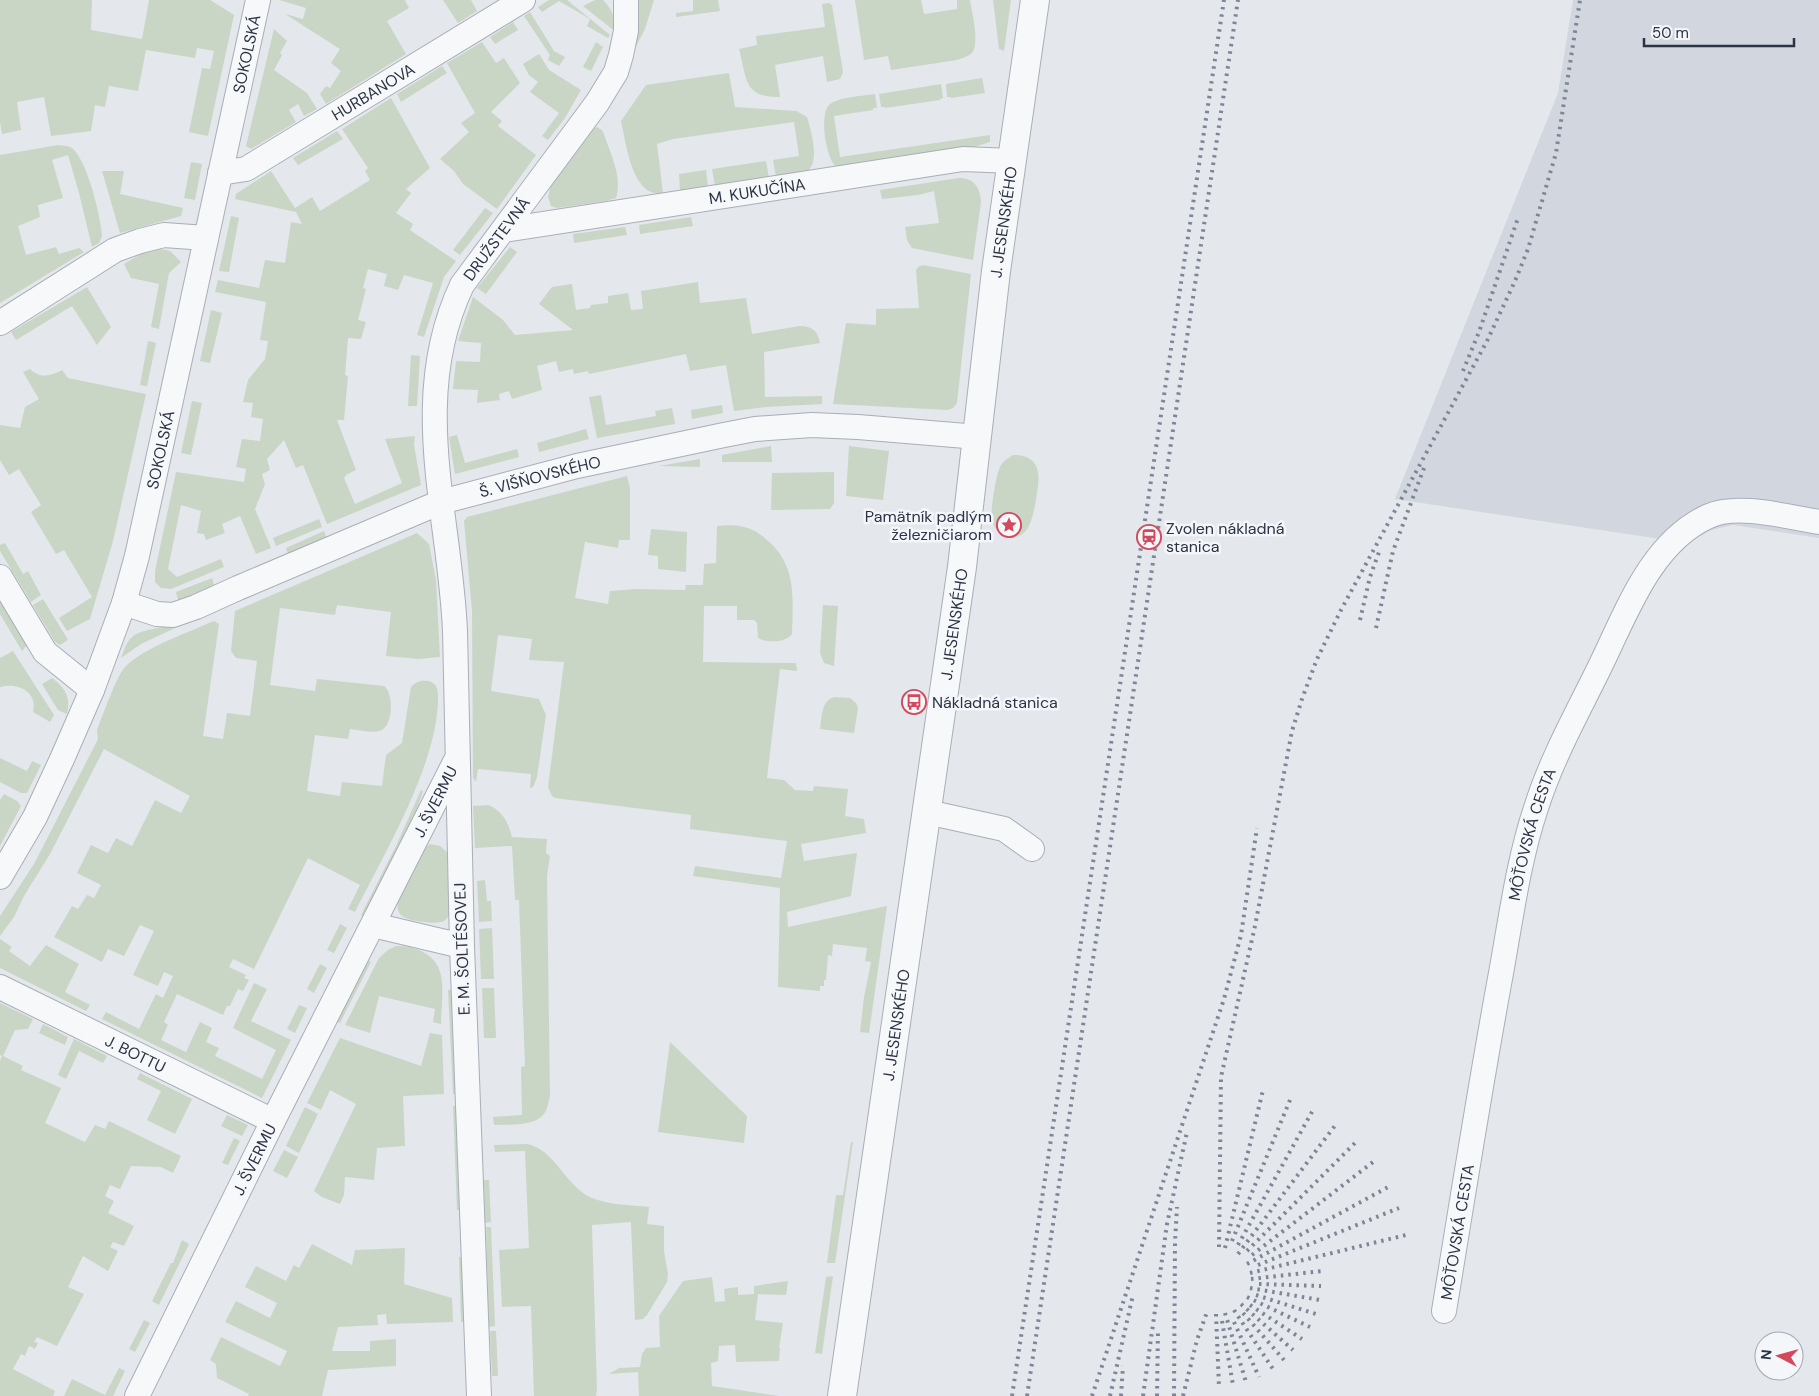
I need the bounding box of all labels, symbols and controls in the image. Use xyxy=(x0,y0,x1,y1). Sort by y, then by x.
street label: SOKOLSKÁ xyxy=(228,12,265,95)
scale bar xyxy=(1644,15,1794,47)
text: 50 m xyxy=(1652,23,1689,43)
street label: HURBANOVA xyxy=(327,58,419,125)
street label: J. JESENSKÉHO xyxy=(985,165,1021,279)
street label: M. KUKUČÍNA xyxy=(707,173,807,209)
street label: DRUŽSTEVNÁ xyxy=(458,192,535,285)
street label: SOKOLSKÁ xyxy=(141,408,179,491)
street label: Š. VIŠŇOVSKÉHO xyxy=(477,451,603,502)
place label: Pamätník padlým železničiarom xyxy=(865,506,992,545)
place icon: Pamätník padlým železničiarom xyxy=(996,512,1022,538)
place label: Zvolen nákladná stanica xyxy=(1166,518,1284,557)
station icon: Zvolen nákladná stanica xyxy=(1136,524,1162,550)
street label: J. JESENSKÉHO xyxy=(935,567,972,681)
bus stop icon: Nákladná stanica xyxy=(901,689,927,715)
place label: Nákladná stanica xyxy=(932,692,1058,713)
street label: J. ŠVERMU xyxy=(408,762,462,841)
street label: MÔŤOVSKÁ CESTA xyxy=(1503,764,1560,902)
street label: E. M. ŠOLTÉSOVEJ xyxy=(449,882,475,1016)
street label: J. JESENSKÉHO xyxy=(877,968,914,1082)
street label: J. BOTTU xyxy=(102,1030,169,1077)
street label: J. ŠVERMU xyxy=(227,1120,281,1199)
street label: MÔŤOVSKÁ CESTA xyxy=(1435,1162,1478,1301)
north arrow xyxy=(1754,1331,1804,1381)
text: N xyxy=(1757,1349,1776,1361)

